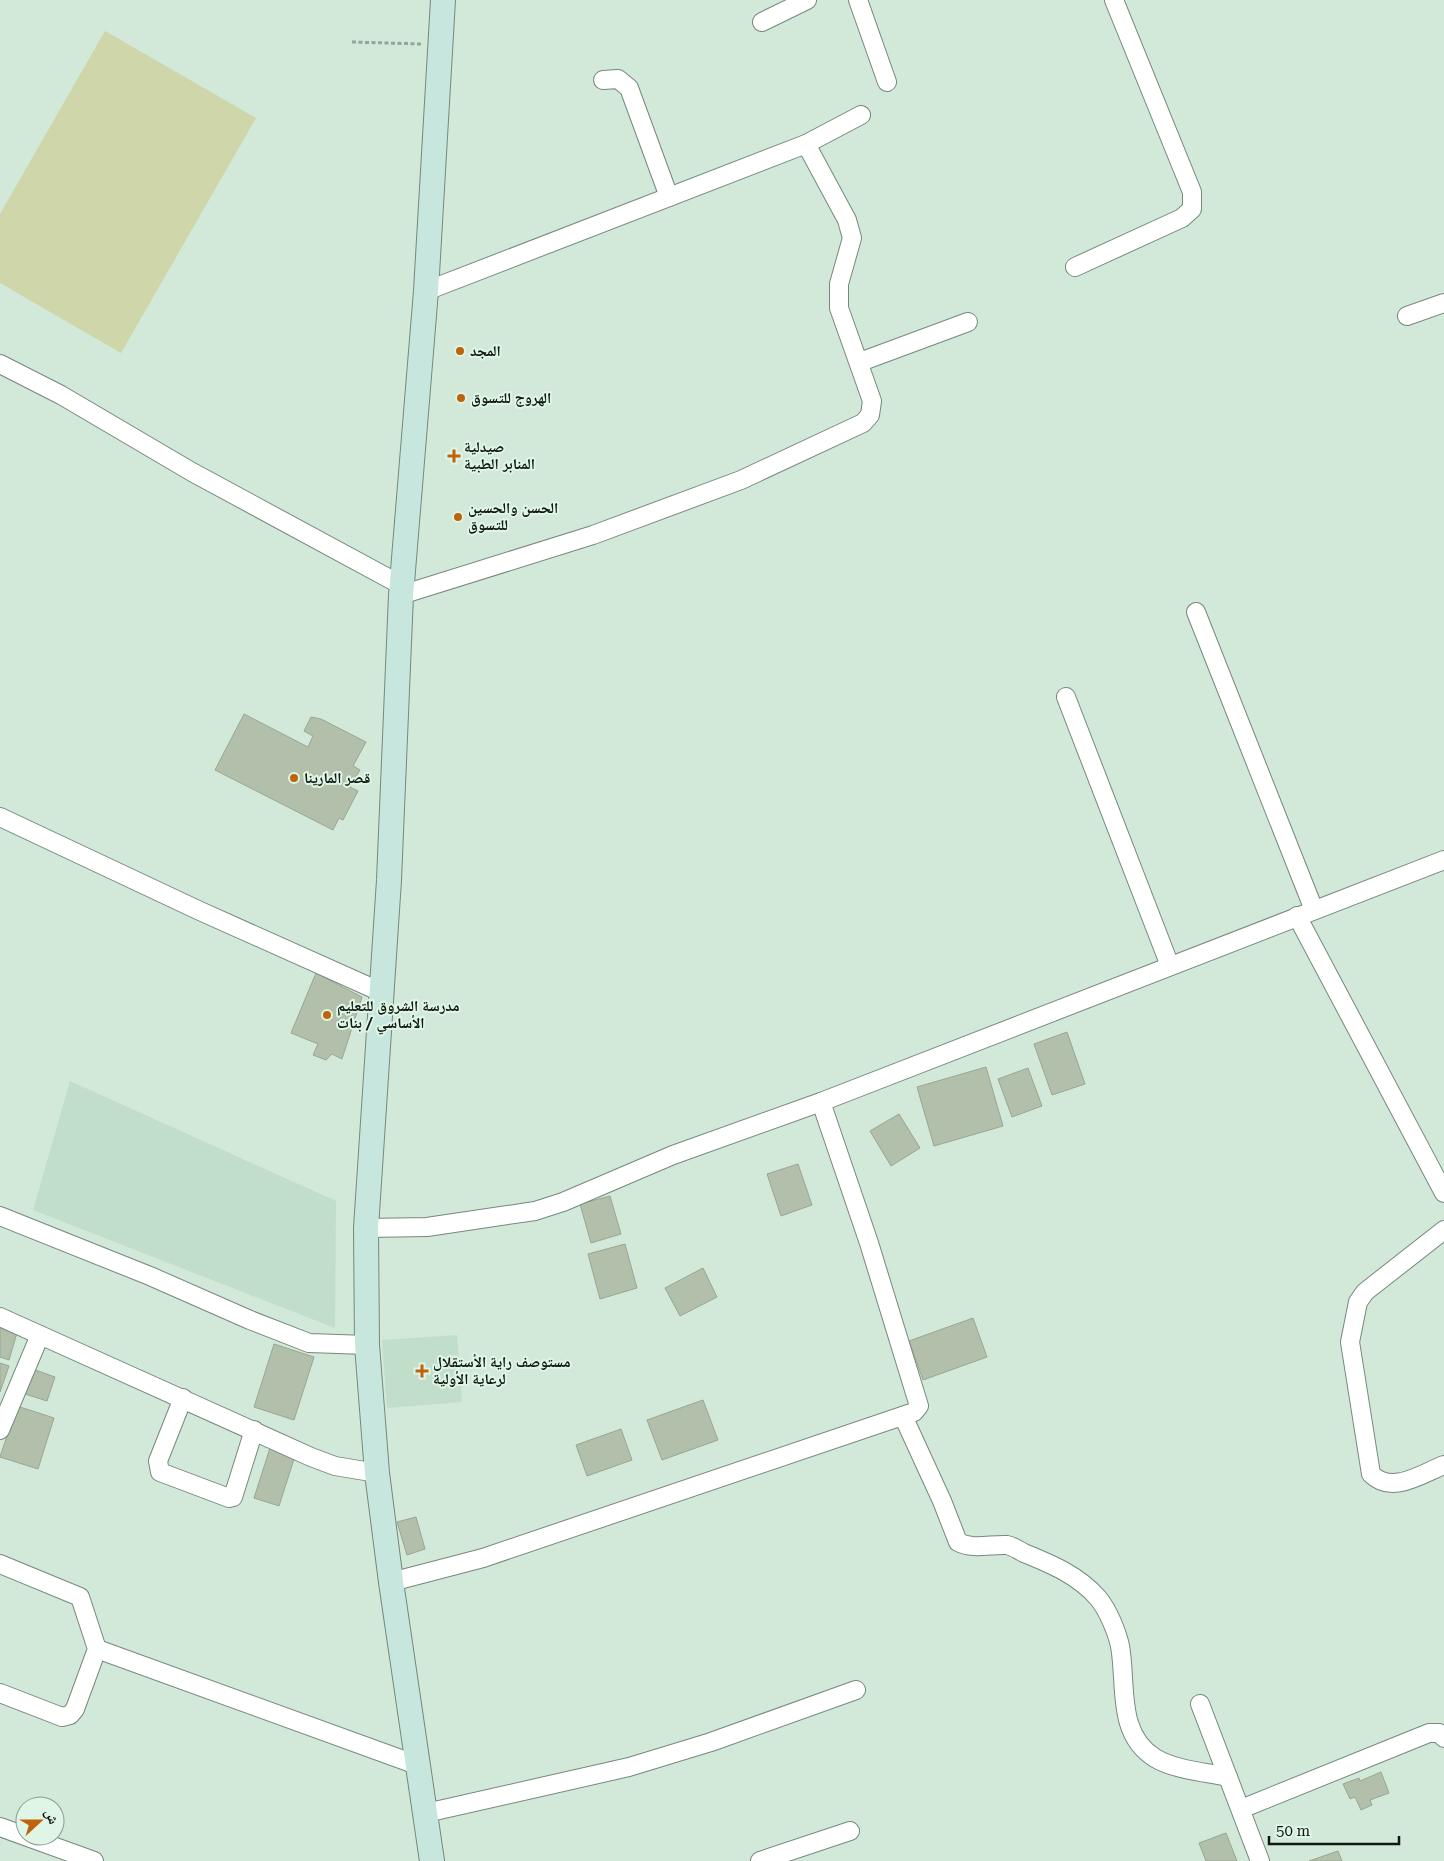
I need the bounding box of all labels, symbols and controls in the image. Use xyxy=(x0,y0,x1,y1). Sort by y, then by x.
place label: المجد xyxy=(470,342,501,360)
marker: المجد xyxy=(454,345,466,357)
place label: الهروج للتسوق xyxy=(471,389,551,407)
marker: الهروج للتسوق xyxy=(455,392,467,404)
place label: صيدلية المنابر الطبية xyxy=(464,438,535,473)
marker: صيدلية المنابر الطبية xyxy=(448,450,460,462)
place label: الحسن والحسين للتسوق xyxy=(468,499,558,534)
marker: الحسن والحسين للتسوق xyxy=(452,511,464,523)
place label: قصر المارينا xyxy=(304,769,370,787)
marker: قصر المارينا xyxy=(288,772,300,784)
place label: مدرسة الشروق للتعليم الأساسي / بنات xyxy=(337,997,460,1035)
marker: مدرسة الشروق للتعليم الأساسي / بنات xyxy=(321,1009,333,1021)
place label: مستوصف راية الأستقلال لرعاية الأولية xyxy=(433,1353,571,1388)
marker: مستوصف راية الأستقلال لرعاية الأولية xyxy=(415,1364,429,1378)
north arrow xyxy=(15,1796,65,1846)
text: ش xyxy=(41,1807,62,1827)
scale bar xyxy=(1269,1814,1399,1846)
text: 50 m xyxy=(1276,1822,1311,1840)

